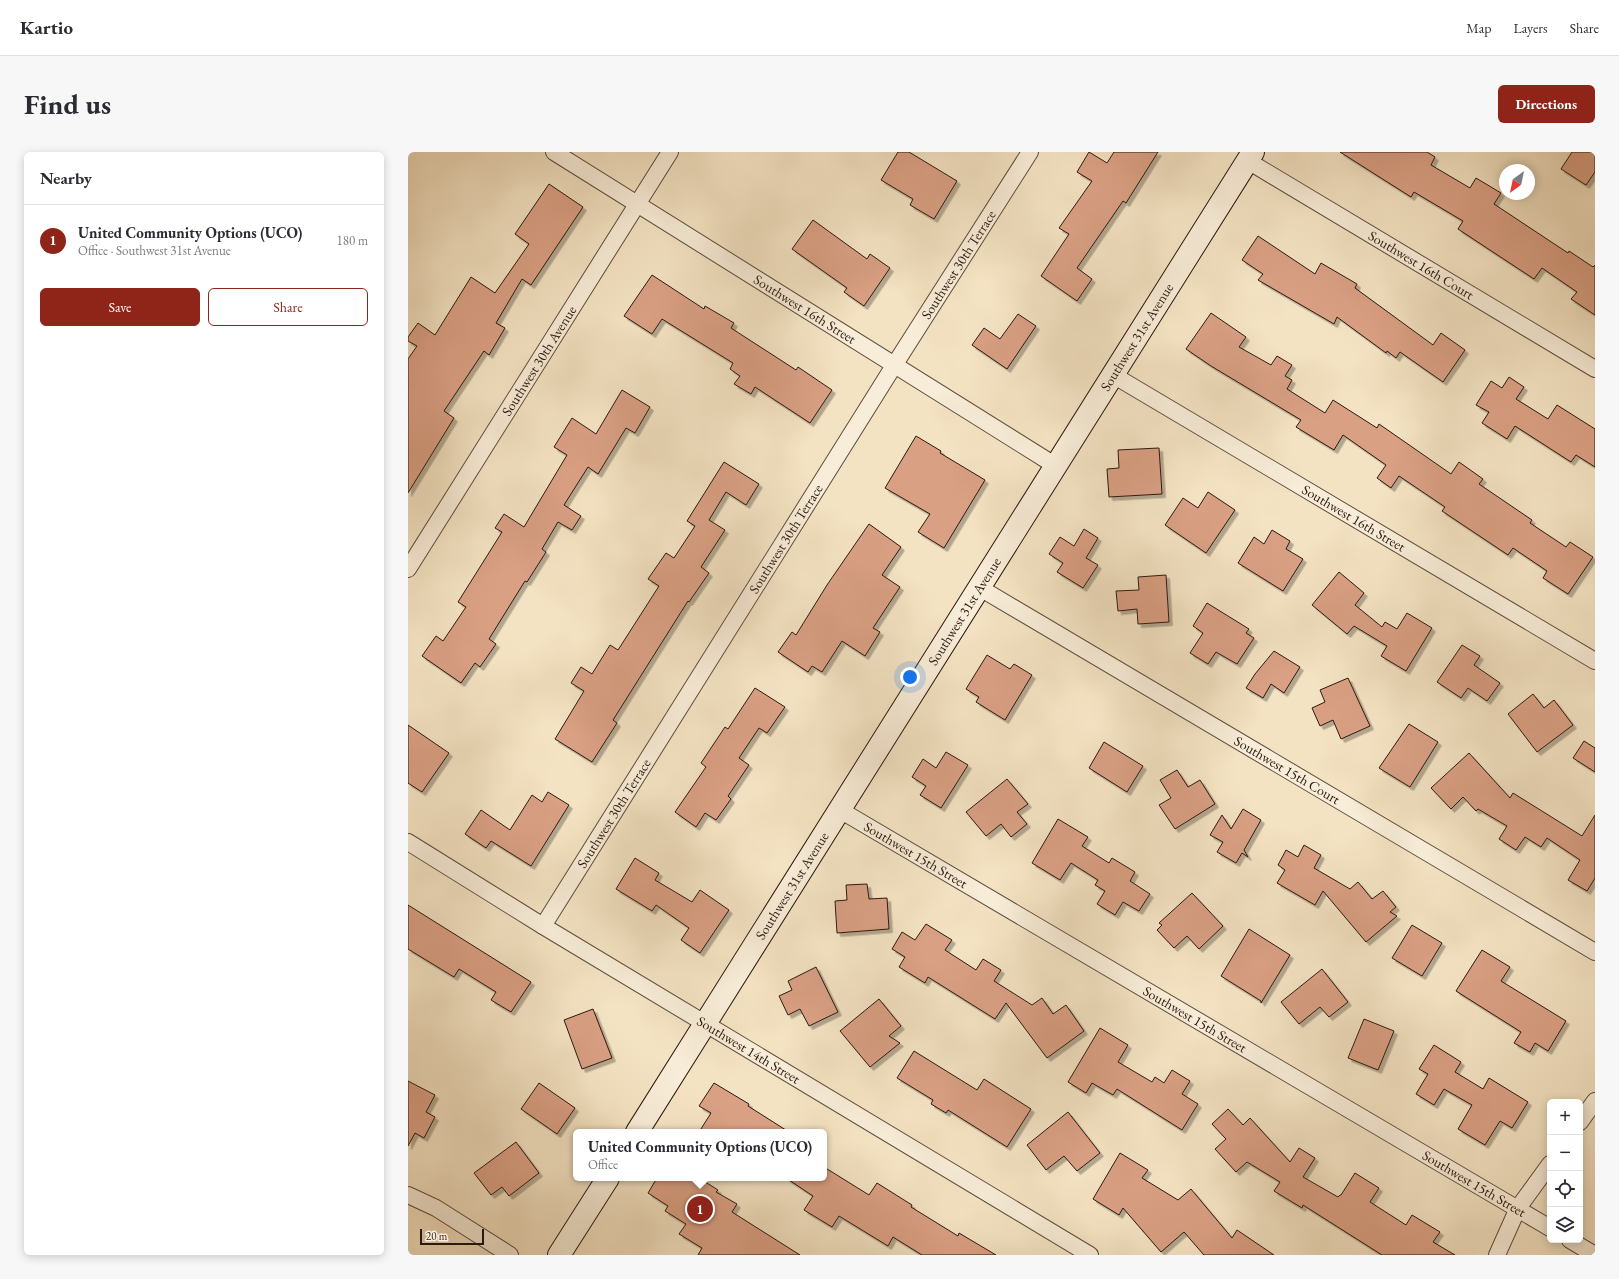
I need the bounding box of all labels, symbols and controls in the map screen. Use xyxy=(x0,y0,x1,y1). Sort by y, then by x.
text: Kartio xyxy=(20,15,73,40)
text: Map xyxy=(1466,19,1491,37)
text: Layers xyxy=(1513,19,1548,37)
text: Share xyxy=(1570,19,1599,37)
button: Directions xyxy=(1498,85,1595,123)
text: Find us xyxy=(24,86,111,122)
north arrow xyxy=(1499,164,1535,200)
text: Nearby xyxy=(40,167,92,189)
street label: Southwest 30th Terrace xyxy=(917,206,1000,322)
text: United Community Options (UCO) xyxy=(78,223,302,242)
street label: Southwest 16th Court xyxy=(1365,226,1478,304)
text: 1 xyxy=(50,232,56,249)
text: 180 m xyxy=(337,232,368,249)
text: Office · Southwest 31st Avenue xyxy=(78,242,231,259)
street label: Southwest 16th Street xyxy=(750,270,860,348)
street label: Southwest 31st Avenue xyxy=(1096,279,1178,394)
button: Save xyxy=(40,288,200,326)
button: Share xyxy=(208,288,368,326)
street label: Southwest 30th Avenue xyxy=(498,302,580,419)
street label: Southwest 30th Terrace xyxy=(745,480,827,597)
street label: Southwest 16th Street xyxy=(1299,480,1409,556)
street label: Southwest 31st Avenue xyxy=(924,554,1005,669)
your location xyxy=(900,667,920,687)
street label: Southwest 15th Court xyxy=(1231,732,1344,808)
street label: Southwest 30th Terrace xyxy=(573,755,655,871)
street label: Southwest 15th Street xyxy=(861,817,971,892)
street label: Southwest 31st Avenue xyxy=(751,828,833,943)
street label: Southwest 15th Street xyxy=(1140,982,1251,1057)
street label: Southwest 14th Street xyxy=(694,1012,804,1088)
map controls xyxy=(1547,1099,1583,1243)
button: + xyxy=(1547,1099,1583,1135)
popup xyxy=(573,1129,827,1181)
button: − xyxy=(1547,1135,1583,1171)
text: United Community Options (UCO) xyxy=(588,1137,812,1156)
street label: Southwest 15th Street xyxy=(1419,1146,1530,1221)
text: Office xyxy=(588,1156,618,1173)
button: locate xyxy=(1547,1171,1583,1207)
pin: 1 xyxy=(687,1194,713,1224)
button: layers xyxy=(1547,1207,1583,1243)
scale bar xyxy=(420,1227,484,1246)
text: 20 m xyxy=(426,1229,447,1243)

